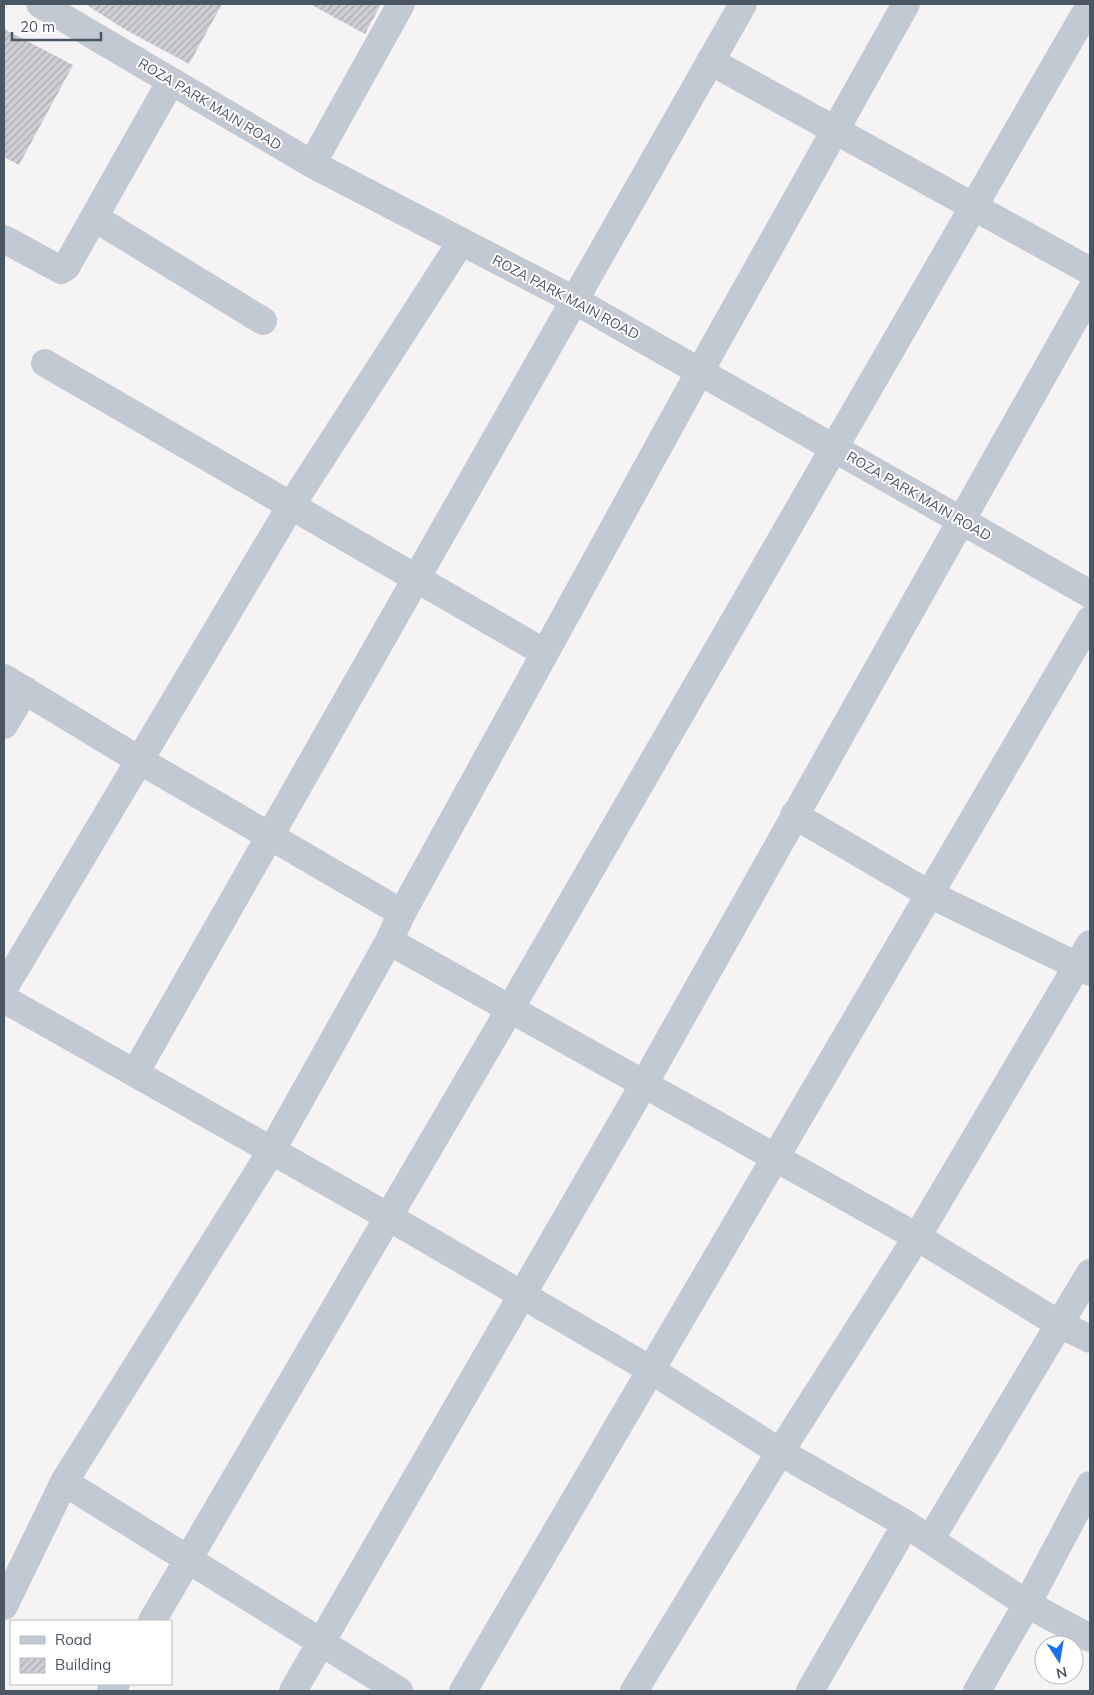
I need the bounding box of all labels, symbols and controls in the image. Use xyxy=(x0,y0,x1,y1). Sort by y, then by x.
scale bar xyxy=(12,10,101,42)
text: 20 m xyxy=(20,17,55,36)
street label: ROZA PARK MAIN ROAD xyxy=(135,54,285,154)
street label: ROZA PARK MAIN ROAD xyxy=(489,251,643,343)
street label: ROZA PARK MAIN ROAD xyxy=(843,447,995,545)
legend xyxy=(10,1620,172,1685)
text: Road xyxy=(55,1630,92,1649)
north arrow xyxy=(1034,1635,1084,1685)
text: Building xyxy=(55,1655,111,1674)
text: N xyxy=(1055,1663,1069,1683)

